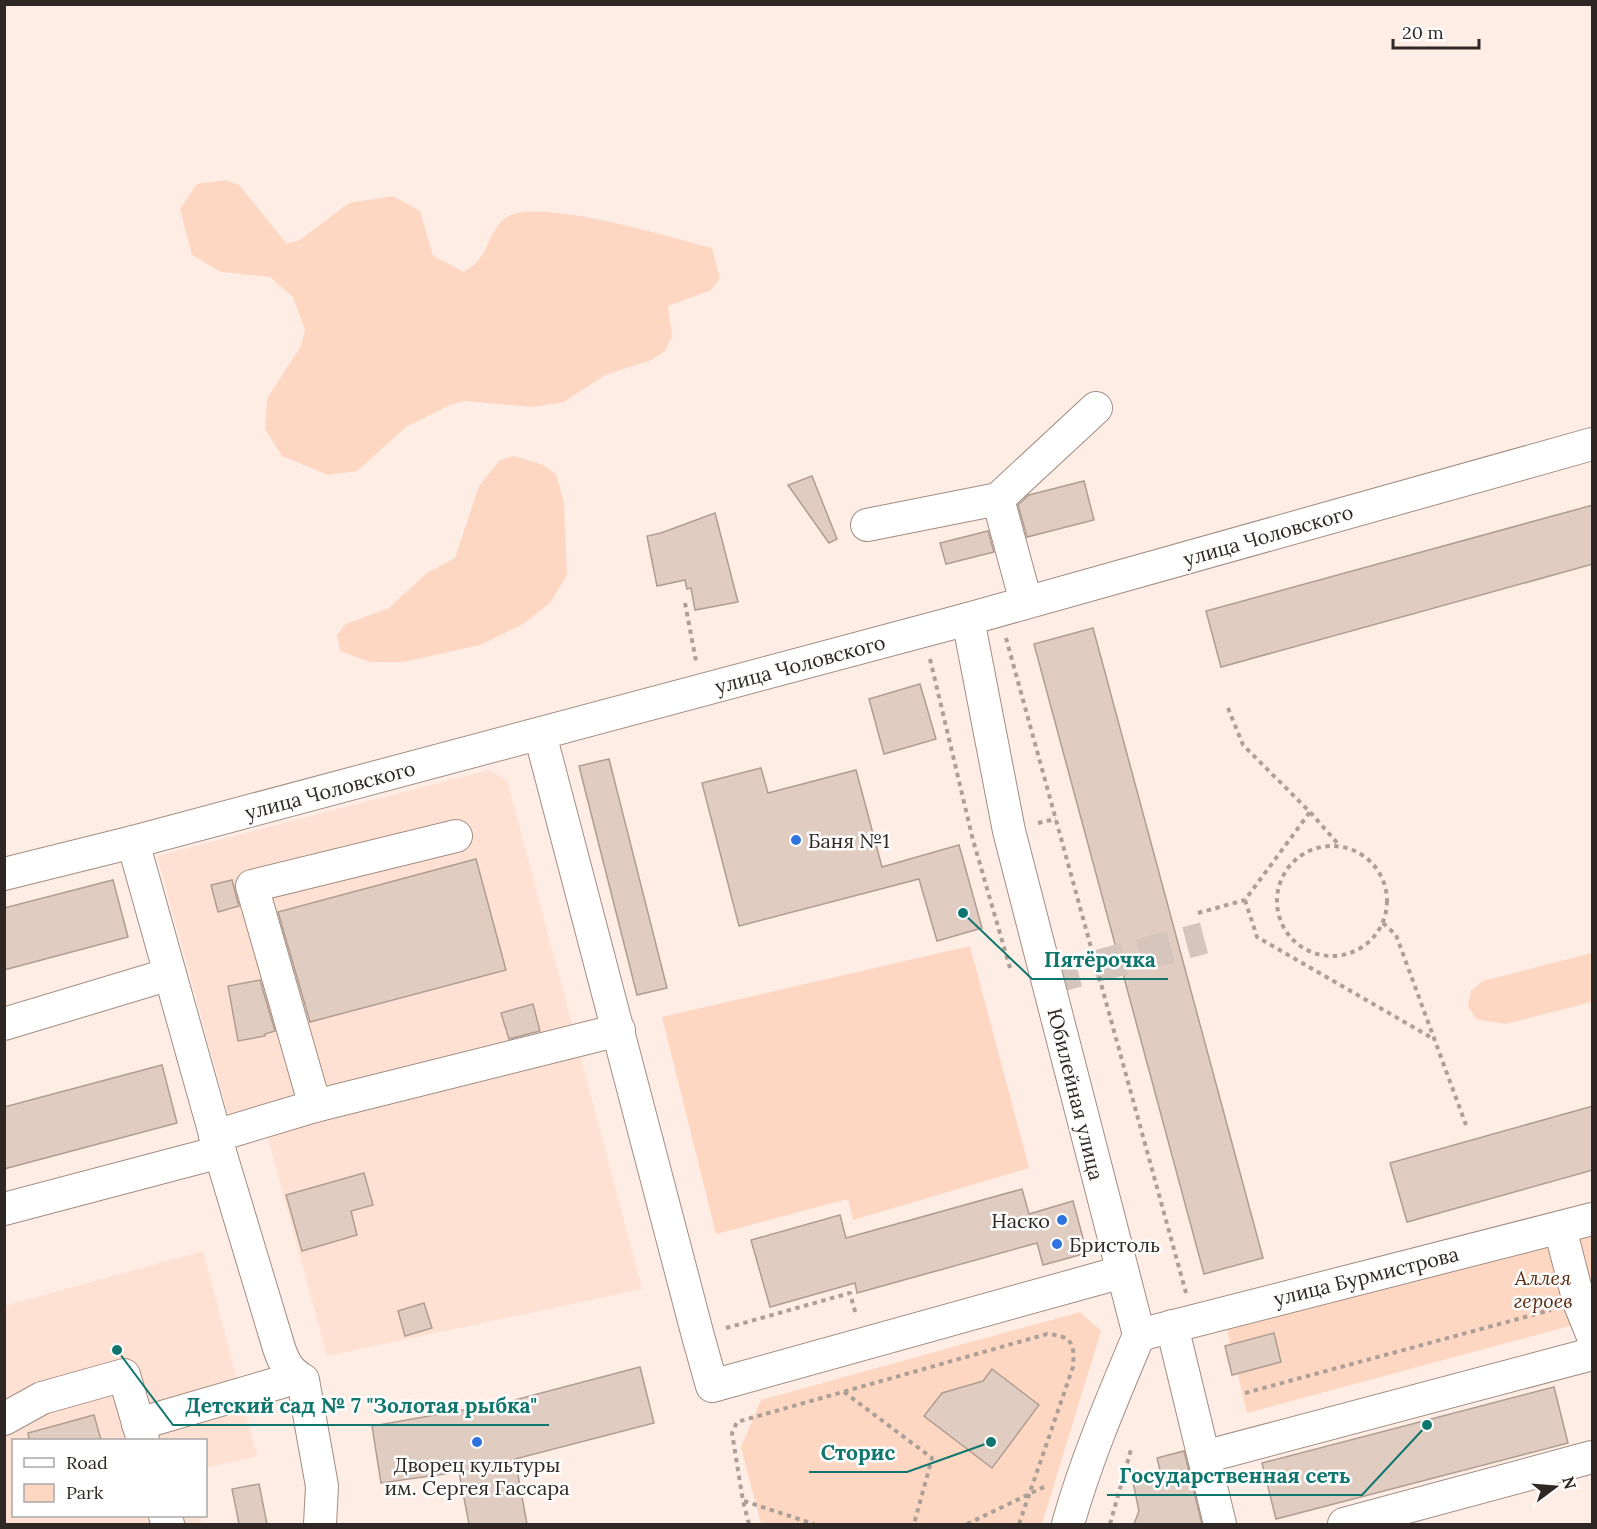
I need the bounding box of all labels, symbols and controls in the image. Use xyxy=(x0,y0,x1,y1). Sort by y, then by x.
scale bar xyxy=(1393,12,1478,50)
text: 20 m xyxy=(1402,21,1444,44)
street label: улица Чоловского xyxy=(1180,499,1356,571)
street label: улица Чоловского xyxy=(712,629,888,699)
street label: улица Чоловского xyxy=(242,755,418,825)
place label: Баня №1 xyxy=(808,828,890,853)
marker: Баня №1 xyxy=(789,833,803,847)
callout: Пятёрочка xyxy=(1032,940,1168,979)
text: Пятёрочка xyxy=(1044,946,1156,973)
street label: Юбилейная улица xyxy=(1043,1005,1109,1183)
place label: Наско xyxy=(991,1208,1050,1233)
marker: Наско xyxy=(1055,1213,1069,1227)
place label: Бристоль xyxy=(1069,1232,1160,1257)
marker: Бристоль xyxy=(1050,1237,1064,1251)
street label: улица Бурмистрова xyxy=(1271,1241,1461,1311)
park label: Аллея героев xyxy=(1513,1265,1573,1313)
callout: Детский сад № 7 "Золотая рыбка" xyxy=(173,1386,549,1425)
text: Детский сад № 7 "Золотая рыбка" xyxy=(185,1392,537,1419)
callout: Сторис xyxy=(809,1433,907,1472)
marker: Дворец культуры им. Сергея Гассара xyxy=(470,1435,484,1449)
legend xyxy=(12,1439,207,1517)
text: Сторис xyxy=(821,1439,895,1466)
text: Road xyxy=(66,1451,108,1474)
place label: Дворец культуры им. Сергея Гассара xyxy=(385,1452,569,1500)
callout: Государственная сеть xyxy=(1107,1456,1362,1495)
north arrow xyxy=(1525,1457,1585,1517)
text: Государственная сеть xyxy=(1119,1462,1351,1489)
text: N xyxy=(1558,1474,1581,1492)
text: Park xyxy=(66,1481,104,1504)

